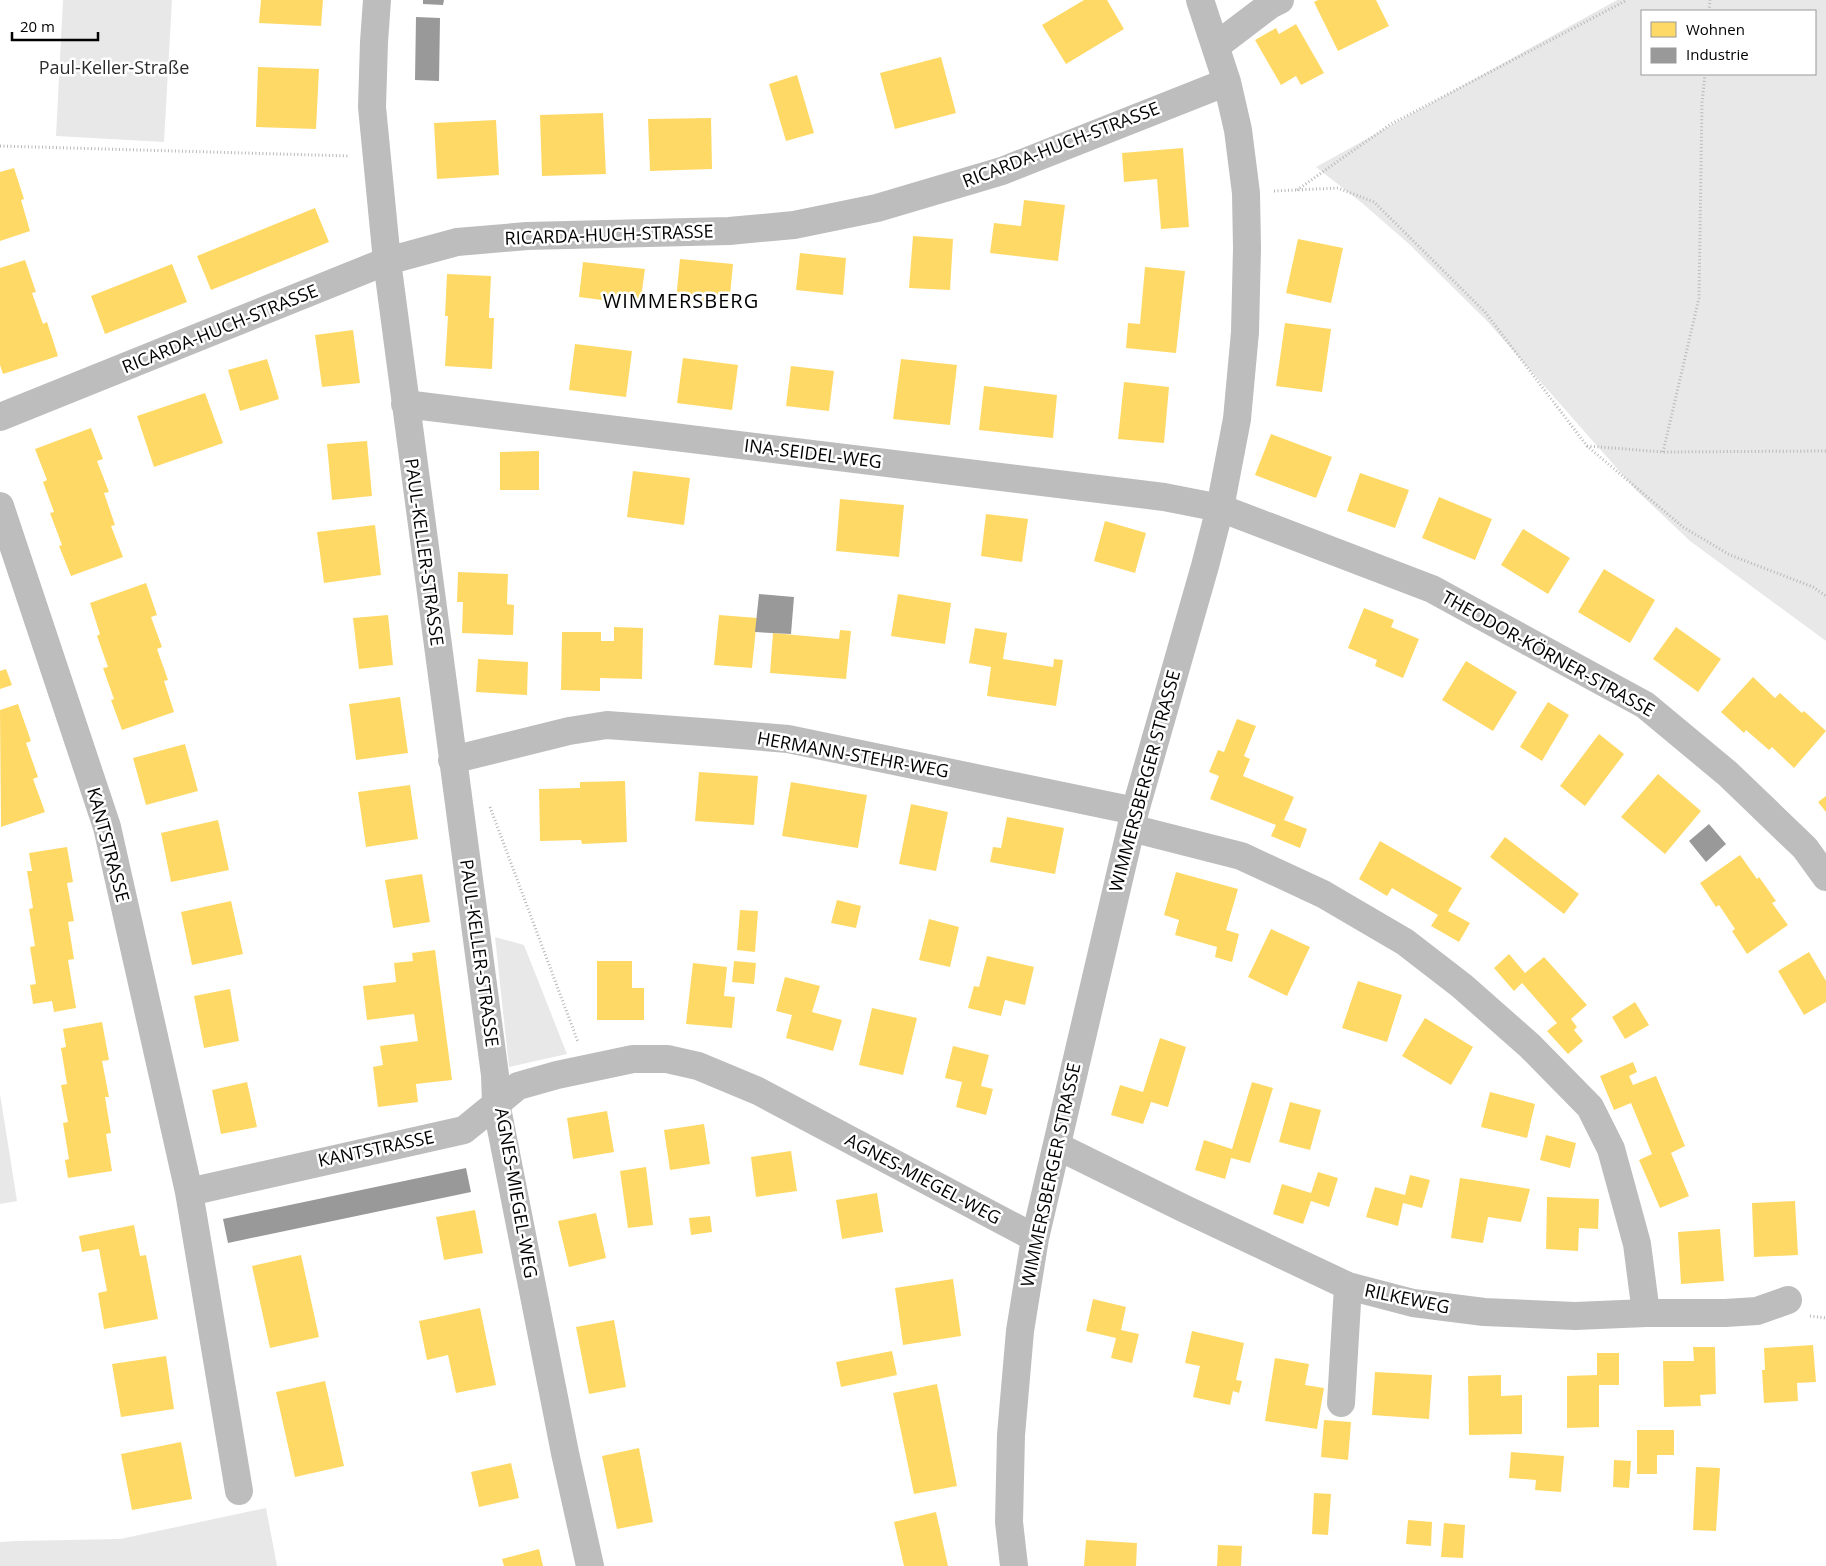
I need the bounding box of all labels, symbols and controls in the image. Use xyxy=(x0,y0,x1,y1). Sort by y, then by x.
scale bar xyxy=(12,10,99,42)
legend xyxy=(1641,10,1816,75)
text: 20 m xyxy=(20,16,55,36)
text: Wohnen xyxy=(1686,19,1745,39)
text: Industrie xyxy=(1686,44,1749,64)
park label: Paul-Keller-Straße xyxy=(39,55,189,79)
street label: RICARDA-HUCH-STRASSE xyxy=(959,95,1163,193)
street label: RICARDA-HUCH-STRASSE xyxy=(504,218,714,250)
street label: RICARDA-HUCH-STRASSE xyxy=(118,278,321,378)
district label: WIMMERSBERG xyxy=(603,287,759,314)
street label: INA-SEIDEL-WEG xyxy=(743,433,883,473)
street label: PAUL-KELLER-STRASSE xyxy=(400,456,450,647)
street label: THEODOR-KÖRNER-STRASSE xyxy=(1438,585,1659,722)
street label: WIMMERSBERGER STRASSE xyxy=(1103,667,1185,894)
street label: HERMANN-STEHR-WEG xyxy=(755,725,951,783)
street label: KANTSTRASSE xyxy=(82,785,136,905)
street label: PAUL-KELLER-STRASSE xyxy=(455,857,505,1048)
street label: WIMMERSBERGER STRASSE xyxy=(1015,1060,1086,1289)
street label: AGNES-MIEGEL-WEG xyxy=(490,1106,544,1280)
street label: KANTSTRASSE xyxy=(316,1124,436,1172)
street label: AGNES-MIEGEL-WEG xyxy=(842,1127,1005,1229)
street label: RILKEWEG xyxy=(1363,1277,1452,1319)

